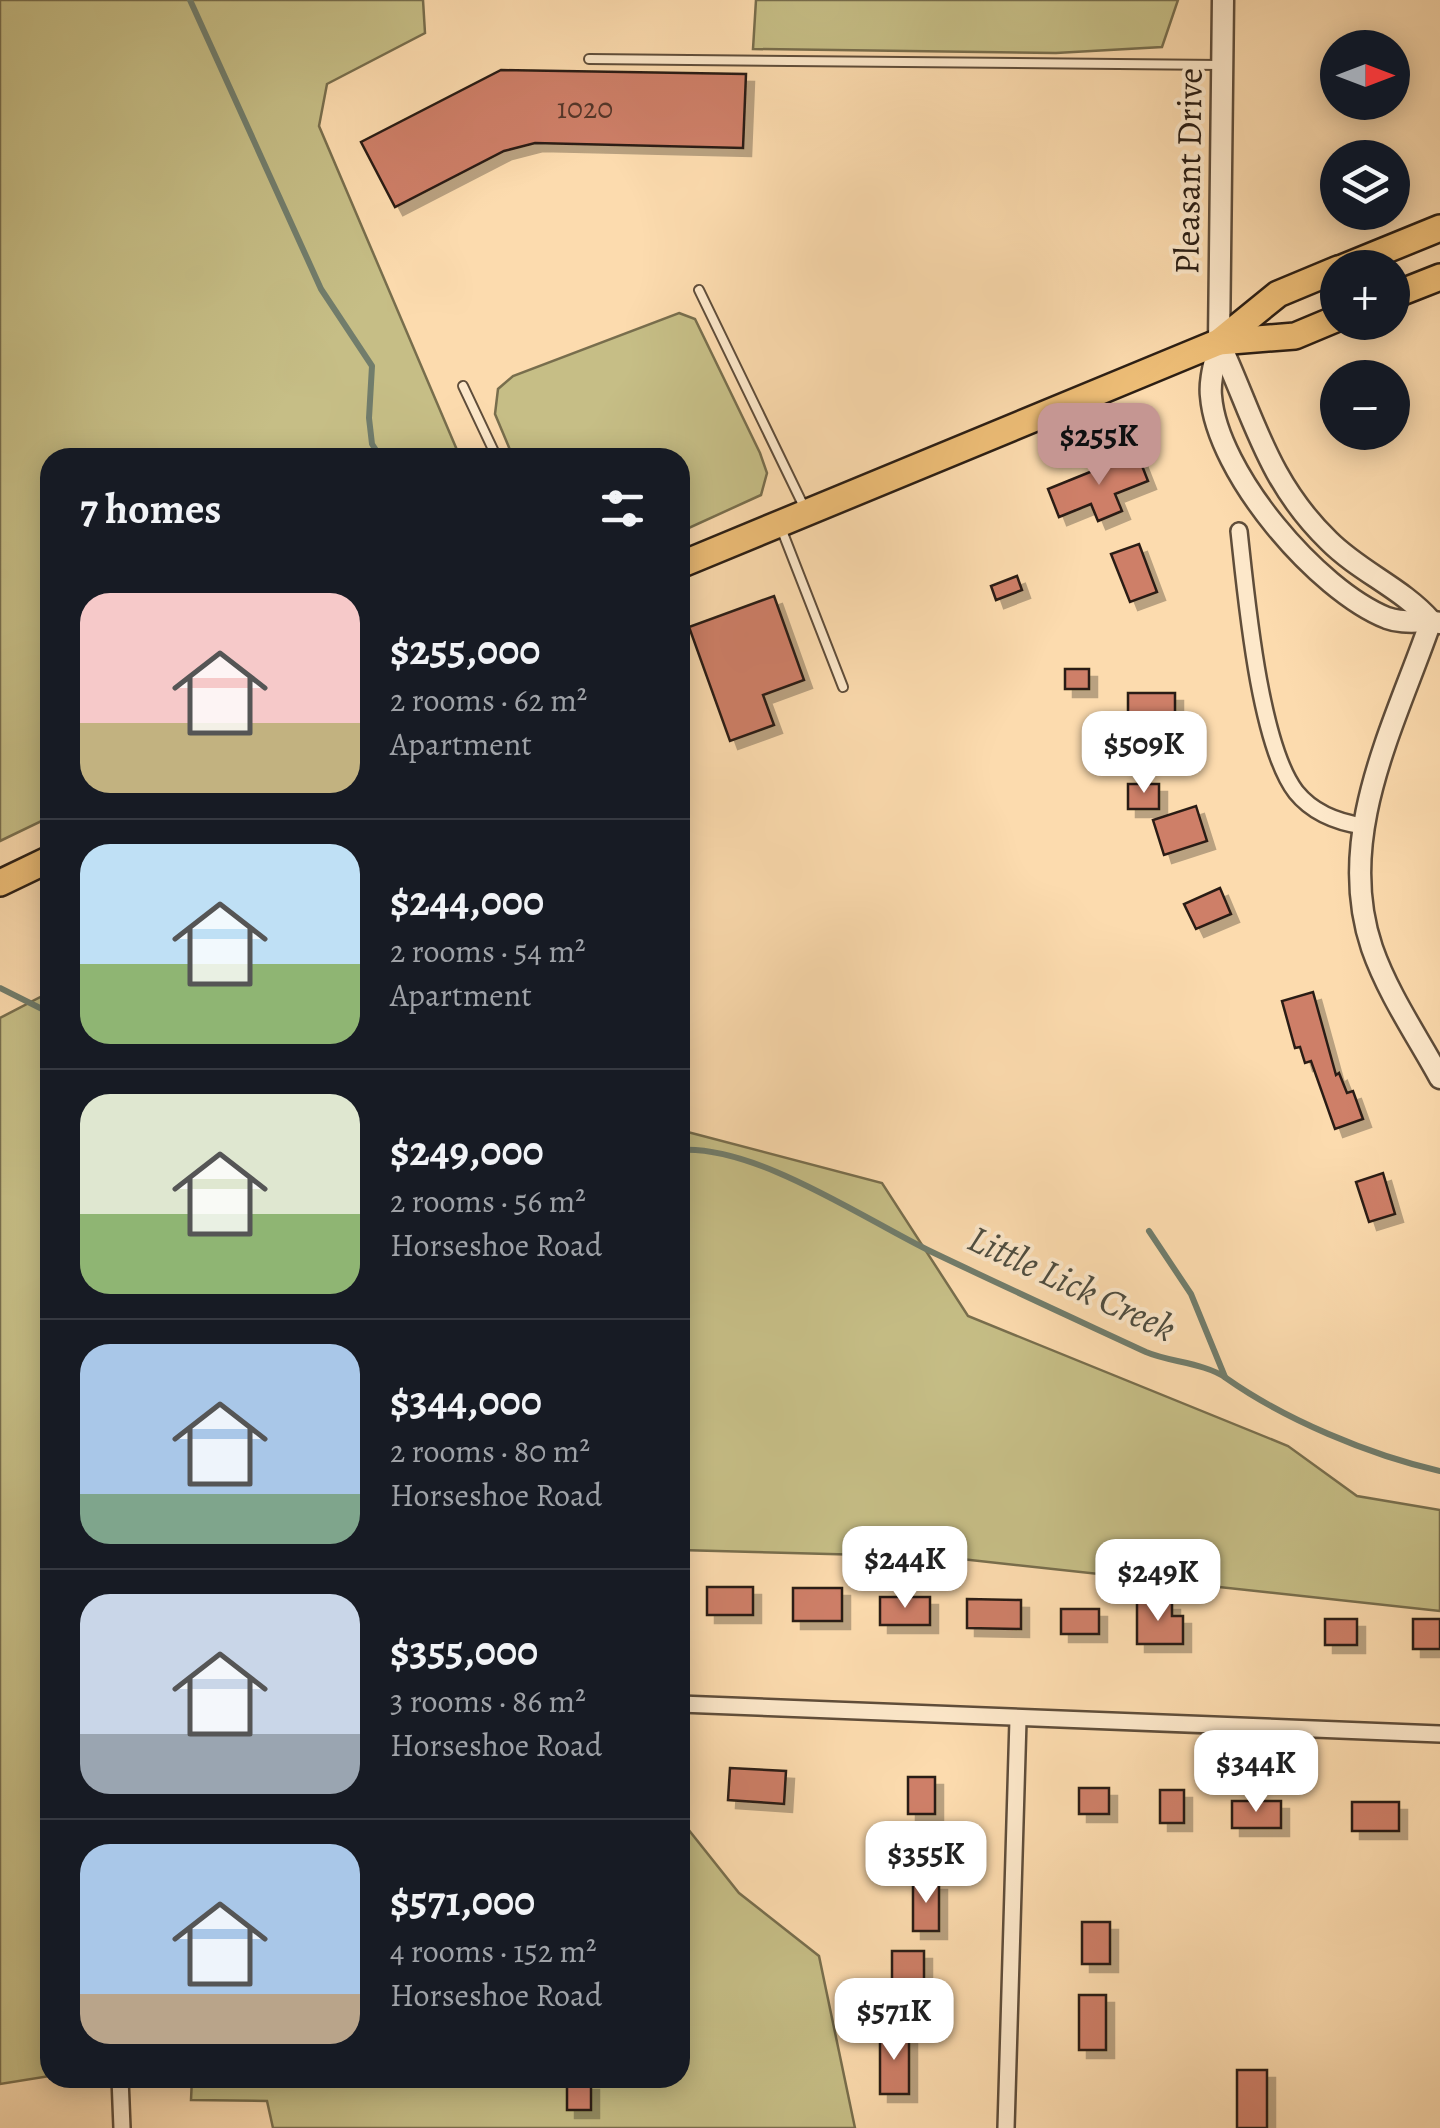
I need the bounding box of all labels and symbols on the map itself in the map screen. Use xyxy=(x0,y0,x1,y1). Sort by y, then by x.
north arrow xyxy=(1320,30,1410,120)
street label: Pleasant Drive xyxy=(1162,67,1214,275)
house number: 1020 xyxy=(557,88,613,128)
pin: $255K xyxy=(1029,403,1169,488)
pin: $509K xyxy=(1074,711,1214,796)
water label: Little Lick Creek xyxy=(960,1212,1184,1354)
pin: $244K xyxy=(835,1526,975,1611)
pin: $249K xyxy=(1088,1539,1228,1624)
pin: $344K xyxy=(1186,1730,1326,1815)
pin: $355K xyxy=(856,1821,996,1906)
pin: $571K xyxy=(824,1978,964,2063)

